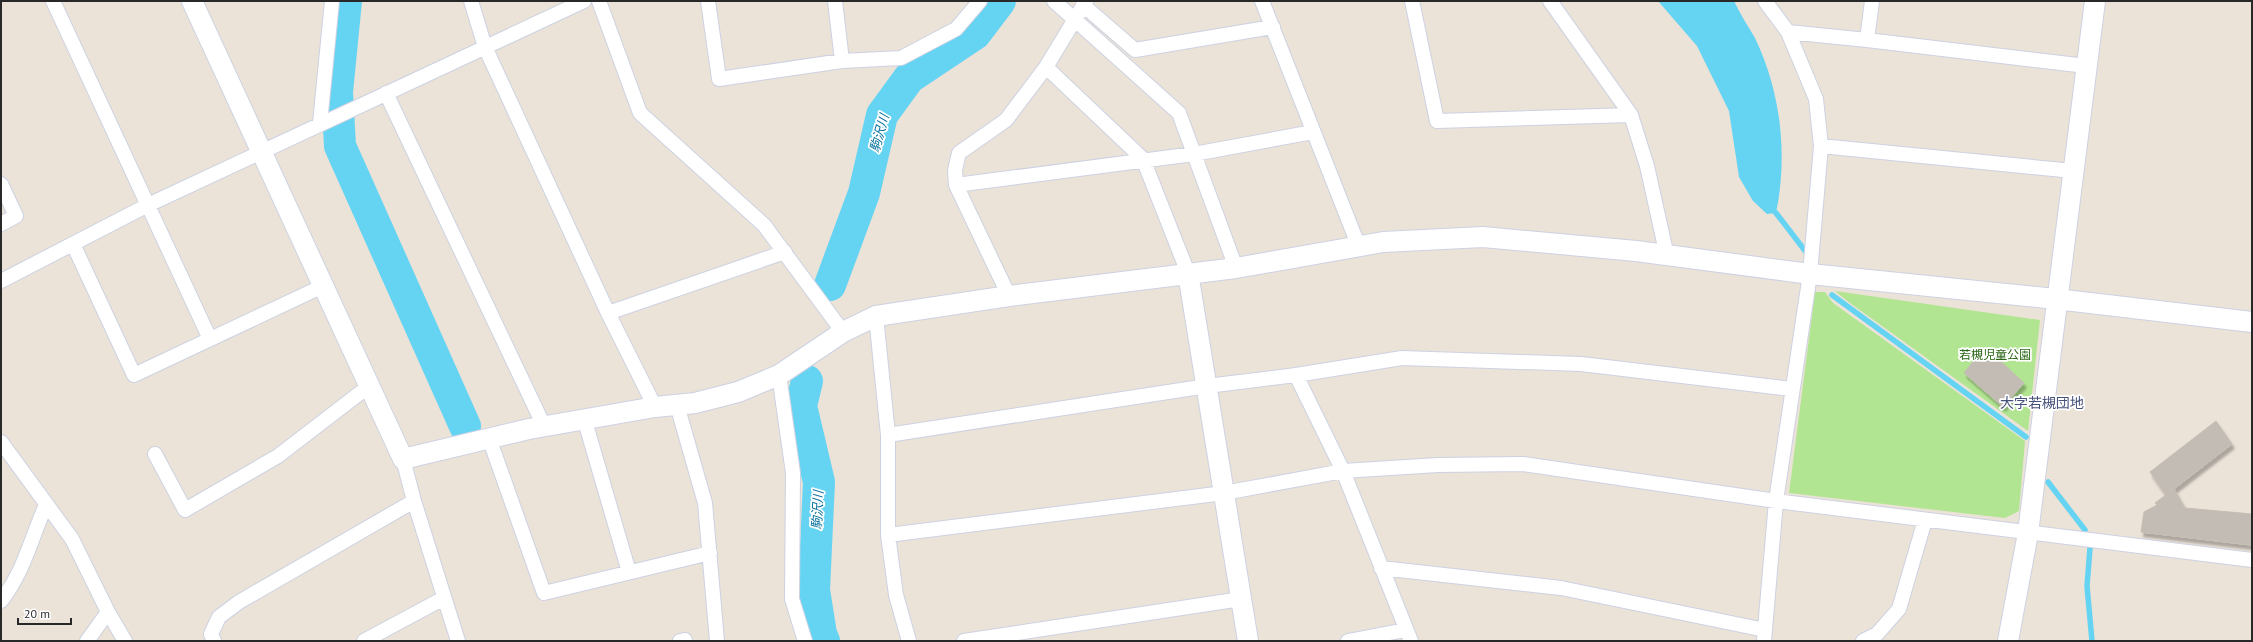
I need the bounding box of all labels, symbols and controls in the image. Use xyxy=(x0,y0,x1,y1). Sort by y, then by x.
water label: 駒沢川 xyxy=(866,110,894,154)
park label: 若槻児童公園 xyxy=(1959,347,2031,362)
district label: 大字若槻団地 xyxy=(2000,394,2084,412)
water label: 駒沢川 xyxy=(808,488,827,530)
scale bar xyxy=(18,600,71,626)
text: 20 m xyxy=(24,606,50,621)

